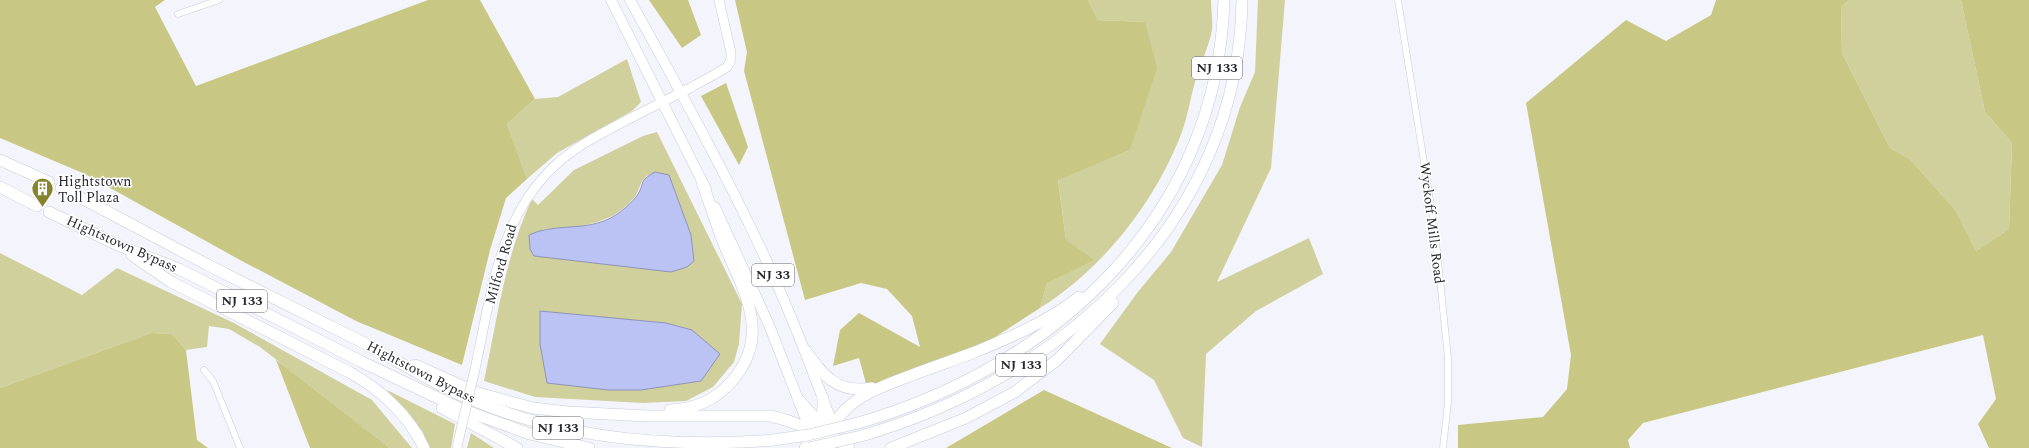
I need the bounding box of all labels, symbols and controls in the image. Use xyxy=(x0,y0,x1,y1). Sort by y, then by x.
road number: NJ 133 xyxy=(1192,57,1242,79)
street label: Wyckoff Mills Road xyxy=(1414,161,1450,285)
place label: Hightstown Toll Plaza xyxy=(58,171,131,208)
building icon: Hightstown Toll Plaza xyxy=(30,176,56,209)
street label: Hightstown Bypass xyxy=(63,210,181,278)
street label: Milford Road xyxy=(480,221,523,307)
road number: NJ 33 xyxy=(752,264,794,286)
road number: NJ 133 xyxy=(217,290,267,312)
street label: Hightstown Bypass xyxy=(363,335,479,409)
road number: NJ 133 xyxy=(996,354,1046,376)
road number: NJ 133 xyxy=(533,417,583,439)

